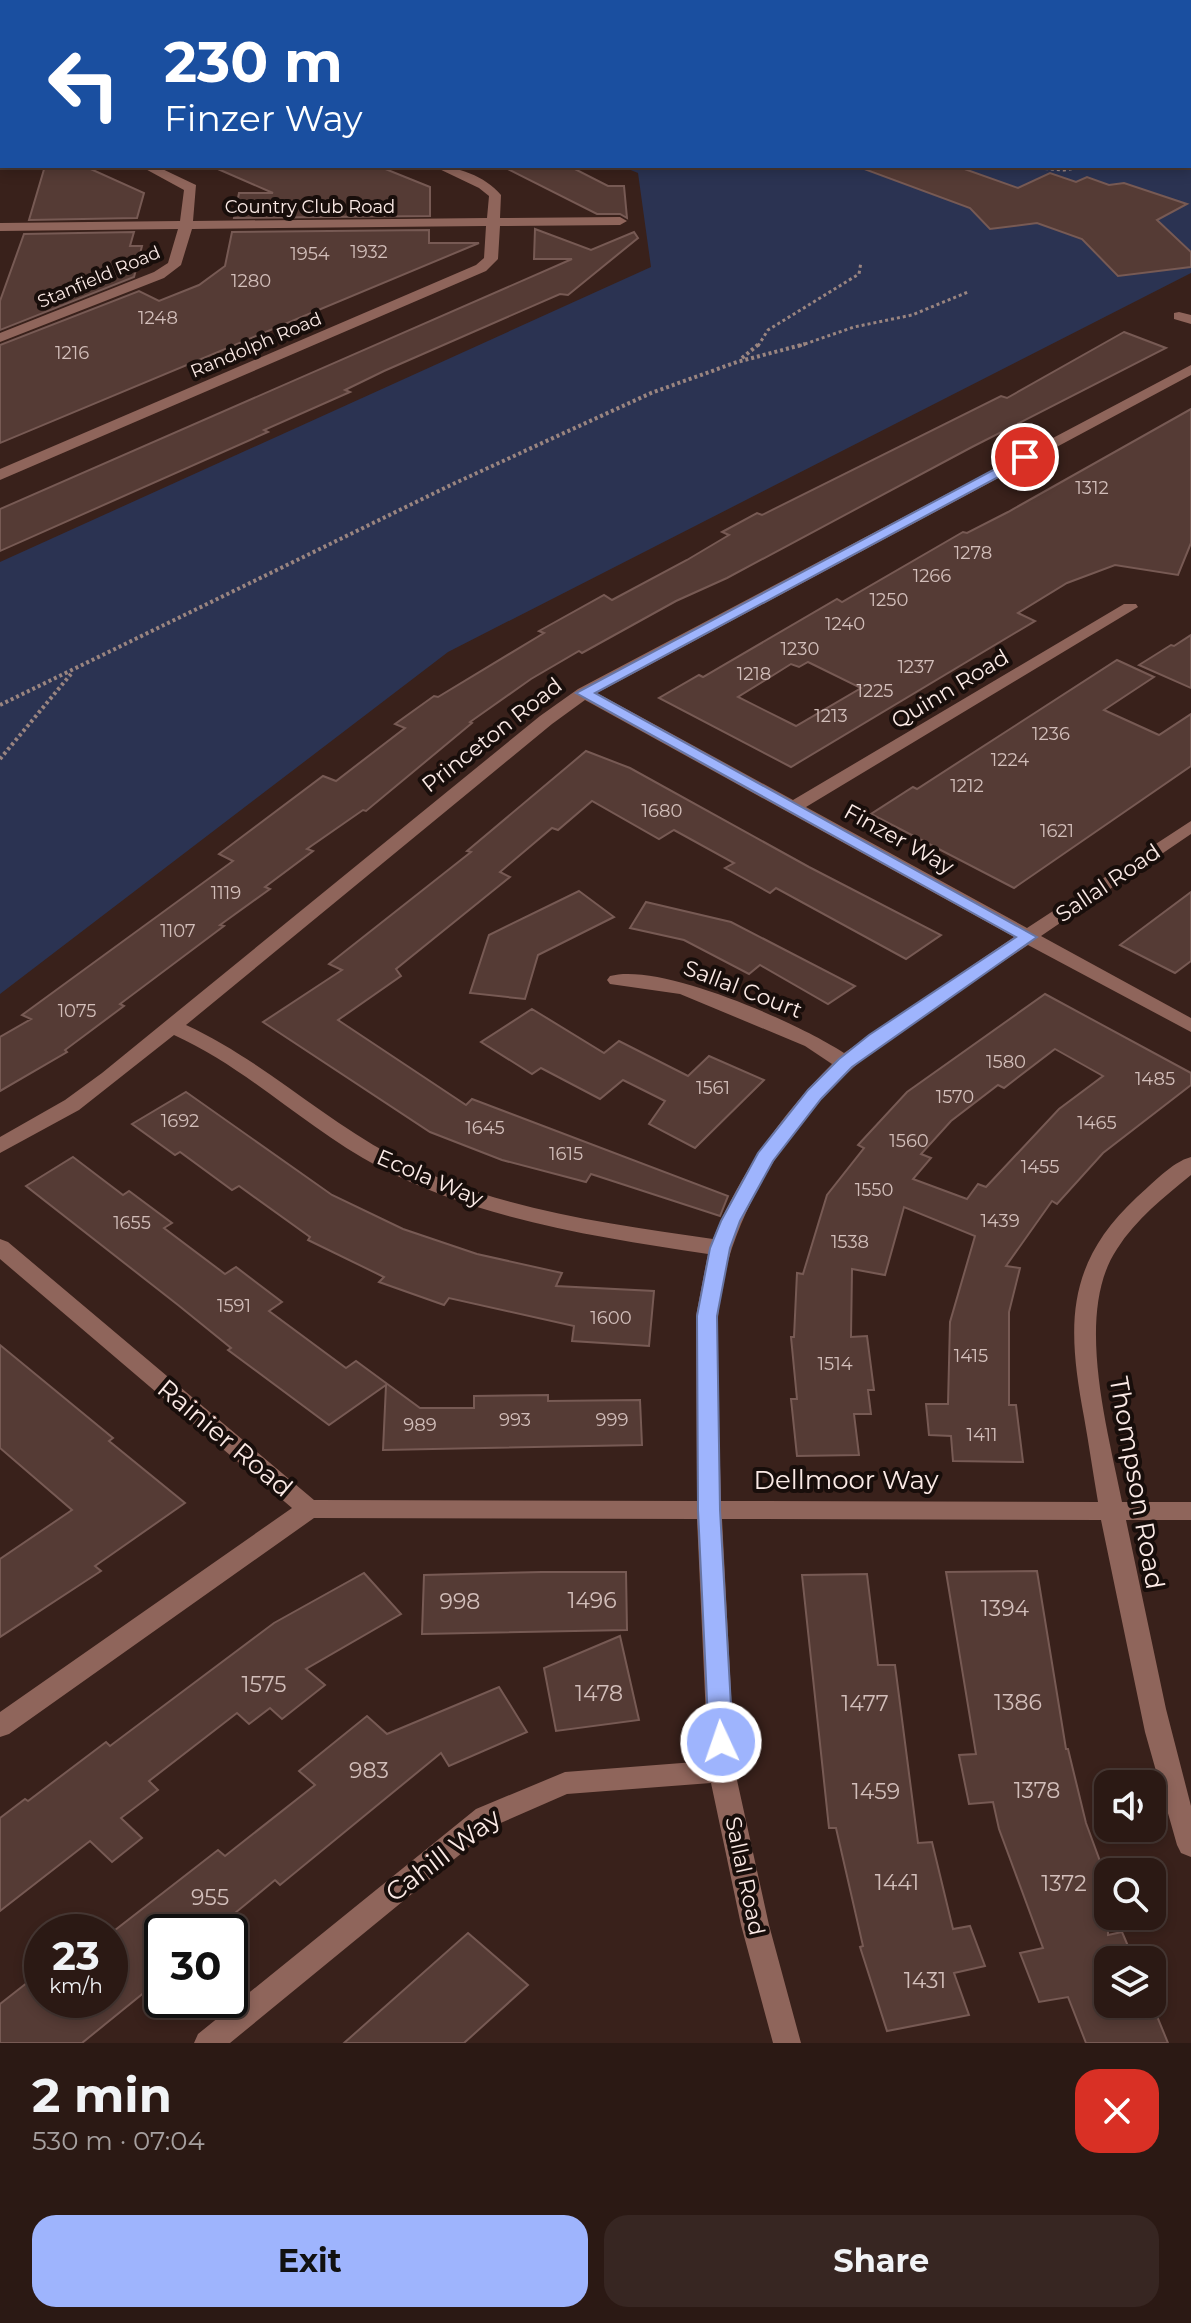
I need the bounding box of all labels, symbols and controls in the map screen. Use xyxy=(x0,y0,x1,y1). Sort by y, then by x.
text: 230 m xyxy=(164,28,343,96)
icon: left xyxy=(32,32,136,136)
text: Finzer Way xyxy=(164,96,363,140)
street label: Country Club Road xyxy=(225,196,395,218)
street label: Stanfield Road xyxy=(34,241,164,313)
house number: 1932 xyxy=(350,241,388,263)
house number: 1954 xyxy=(290,243,330,265)
house number: 1280 xyxy=(231,270,271,292)
house number: 1248 xyxy=(138,307,178,329)
street label: Randolph Road xyxy=(187,307,325,383)
house number: 1216 xyxy=(55,342,89,364)
pin xyxy=(991,423,1059,491)
icon: arrive xyxy=(1003,435,1047,479)
house number: 1312 xyxy=(1075,477,1109,499)
house number: 1278 xyxy=(954,542,992,564)
house number: 1266 xyxy=(913,565,951,587)
house number: 1250 xyxy=(870,589,908,611)
house number: 1240 xyxy=(825,613,865,635)
house number: 1230 xyxy=(781,638,819,660)
street label: Quinn Road xyxy=(886,643,1014,735)
house number: 1237 xyxy=(897,656,935,678)
house number: 1218 xyxy=(737,663,771,685)
street label: Princeton Road xyxy=(416,672,568,798)
house number: 1225 xyxy=(856,680,894,702)
house number: 1213 xyxy=(814,705,848,727)
house number: 1236 xyxy=(1032,723,1070,745)
house number: 1224 xyxy=(991,749,1029,771)
house number: 1212 xyxy=(950,775,984,797)
street label: Finzer Way xyxy=(839,798,959,880)
house number: 1680 xyxy=(642,800,682,822)
house number: 1621 xyxy=(1040,820,1074,842)
street label: Sallal Road xyxy=(1050,838,1166,928)
house number: 1119 xyxy=(211,882,241,904)
house number: 1107 xyxy=(160,920,196,942)
street label: Sallal Court xyxy=(680,954,806,1024)
house number: 1075 xyxy=(58,1000,96,1022)
house number: 1580 xyxy=(986,1051,1026,1073)
house number: 1485 xyxy=(1135,1068,1175,1090)
house number: 1561 xyxy=(696,1077,730,1099)
house number: 1570 xyxy=(936,1086,974,1108)
house number: 1692 xyxy=(161,1110,199,1132)
house number: 1465 xyxy=(1077,1112,1117,1134)
house number: 1645 xyxy=(465,1117,505,1139)
house number: 1560 xyxy=(889,1130,929,1152)
house number: 1615 xyxy=(549,1143,583,1165)
street label: Ecola Way xyxy=(373,1144,487,1213)
house number: 1455 xyxy=(1021,1156,1059,1178)
house number: 1550 xyxy=(855,1179,893,1201)
house number: 1439 xyxy=(980,1210,1020,1232)
house number: 1655 xyxy=(113,1212,151,1234)
house number: 1538 xyxy=(831,1231,869,1253)
house number: 1591 xyxy=(217,1295,251,1317)
house number: 1600 xyxy=(590,1307,632,1329)
house number: 1415 xyxy=(954,1345,988,1367)
house number: 1514 xyxy=(817,1353,853,1375)
street label: Rainier Road xyxy=(151,1372,299,1504)
street label: Thompson Road xyxy=(1103,1374,1171,1592)
house number: 993 xyxy=(499,1409,531,1431)
house number: 999 xyxy=(596,1409,628,1431)
house number: 989 xyxy=(403,1414,437,1436)
house number: 1411 xyxy=(967,1424,997,1446)
street label: Dellmoor Way xyxy=(754,1464,939,1496)
house number: 1496 xyxy=(567,1587,617,1614)
house number: 998 xyxy=(440,1588,480,1615)
house number: 1394 xyxy=(981,1595,1030,1622)
house number: 1575 xyxy=(241,1671,287,1698)
house number: 1478 xyxy=(575,1680,623,1707)
house number: 1386 xyxy=(994,1689,1042,1716)
house number: 1477 xyxy=(841,1690,889,1717)
position arrow xyxy=(679,1700,763,1784)
house number: 983 xyxy=(349,1757,389,1784)
map controls xyxy=(1094,1770,1166,2018)
button: sound xyxy=(1094,1770,1166,1842)
house number: 1378 xyxy=(1014,1777,1060,1804)
house number: 1459 xyxy=(852,1778,900,1805)
street label: Cahill Way xyxy=(379,1801,507,1909)
street label: Sallal Road xyxy=(719,1814,771,1938)
button: search xyxy=(1094,1858,1166,1930)
house number: 1441 xyxy=(875,1869,919,1896)
house number: 1372 xyxy=(1041,1870,1087,1897)
house number: 955 xyxy=(191,1884,229,1911)
speed limit sign: 30 xyxy=(144,1914,248,2018)
text: 23 xyxy=(52,1931,100,1980)
button: layers xyxy=(1094,1946,1166,2018)
house number: 1431 xyxy=(904,1967,946,1994)
text: km/h xyxy=(49,1974,103,1998)
text: 2 min xyxy=(32,2066,172,2124)
button: close xyxy=(1075,2069,1159,2153)
text: 530 m · 07:04 xyxy=(32,2125,205,2157)
button: Exit xyxy=(32,2215,588,2307)
button: Share xyxy=(604,2215,1159,2307)

